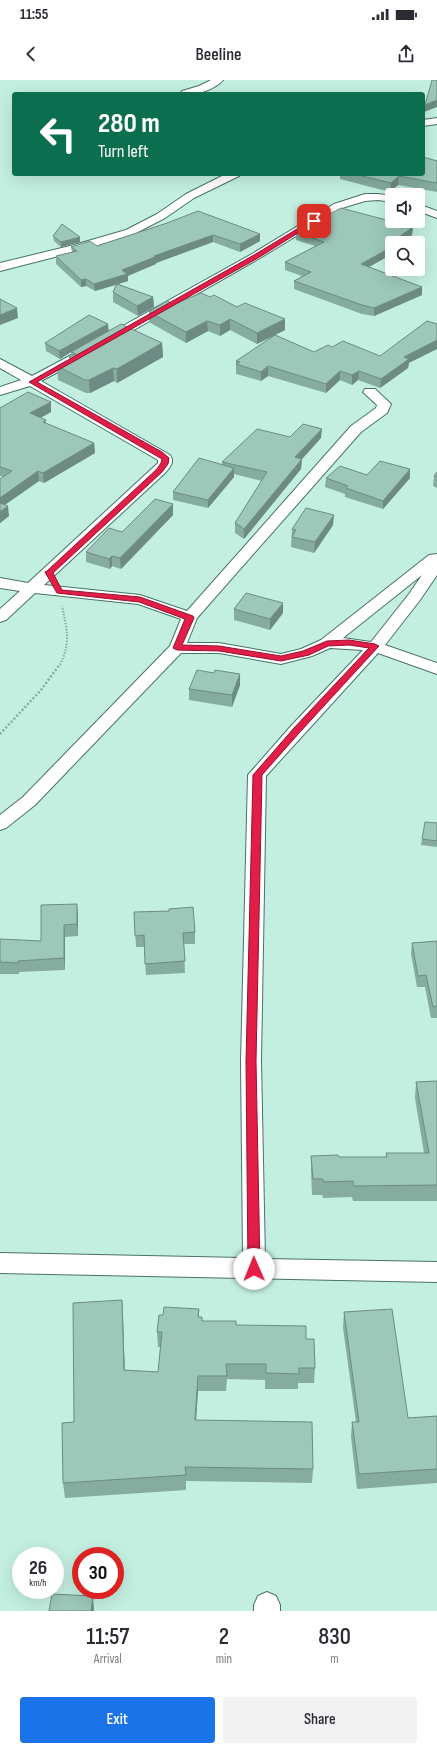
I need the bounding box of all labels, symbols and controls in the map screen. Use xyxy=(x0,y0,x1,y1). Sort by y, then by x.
text: 11:55 xyxy=(20,5,48,24)
icon: back xyxy=(20,43,42,65)
icon: share xyxy=(395,43,417,65)
text: Beeline xyxy=(195,44,242,65)
text: 280 m xyxy=(98,107,160,140)
icon: left xyxy=(32,108,84,160)
text: Turn left xyxy=(98,141,149,162)
map controls xyxy=(385,188,425,276)
button: sound xyxy=(385,188,425,228)
pin xyxy=(297,204,331,238)
icon: arrive xyxy=(303,210,325,232)
button: search xyxy=(385,236,425,276)
position arrow xyxy=(233,1248,275,1290)
speed limit sign: 30 xyxy=(72,1547,124,1599)
text: 26 xyxy=(29,1556,47,1580)
text: km/h xyxy=(29,1577,47,1589)
text: 11:57 xyxy=(86,1622,129,1651)
text: 2 xyxy=(219,1622,229,1651)
text: 830 xyxy=(318,1622,351,1651)
text: Arrival xyxy=(94,1651,122,1667)
text: min xyxy=(216,1651,232,1667)
text: m xyxy=(330,1651,339,1667)
button: Exit xyxy=(20,1697,215,1743)
button: Share xyxy=(223,1697,417,1743)

